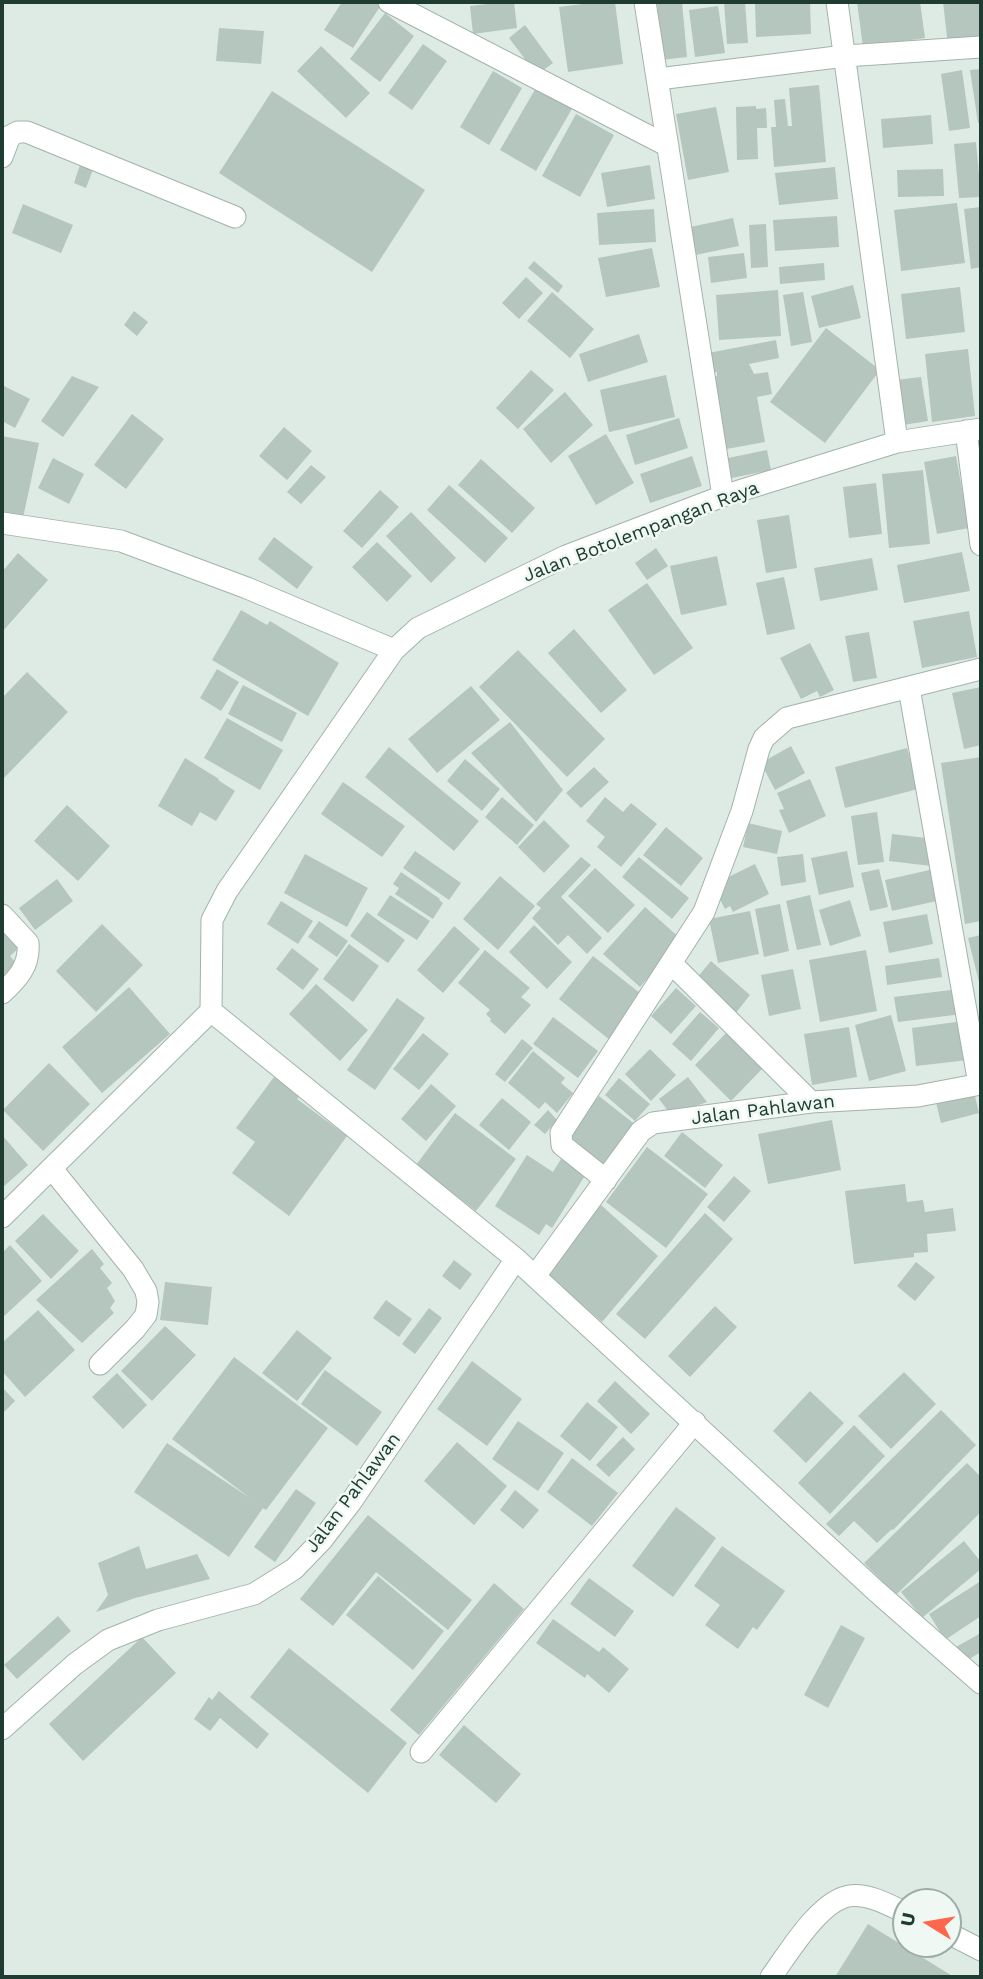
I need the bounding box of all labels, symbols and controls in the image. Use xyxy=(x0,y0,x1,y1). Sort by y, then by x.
street label: Jalan Botolempangan Raya xyxy=(520,476,762,588)
street label: Jalan Pahlawan xyxy=(690,1090,836,1130)
street label: Jalan Pahlawan xyxy=(300,1428,406,1558)
north arrow xyxy=(892,1888,962,1958)
text: U xyxy=(895,1910,920,1928)

